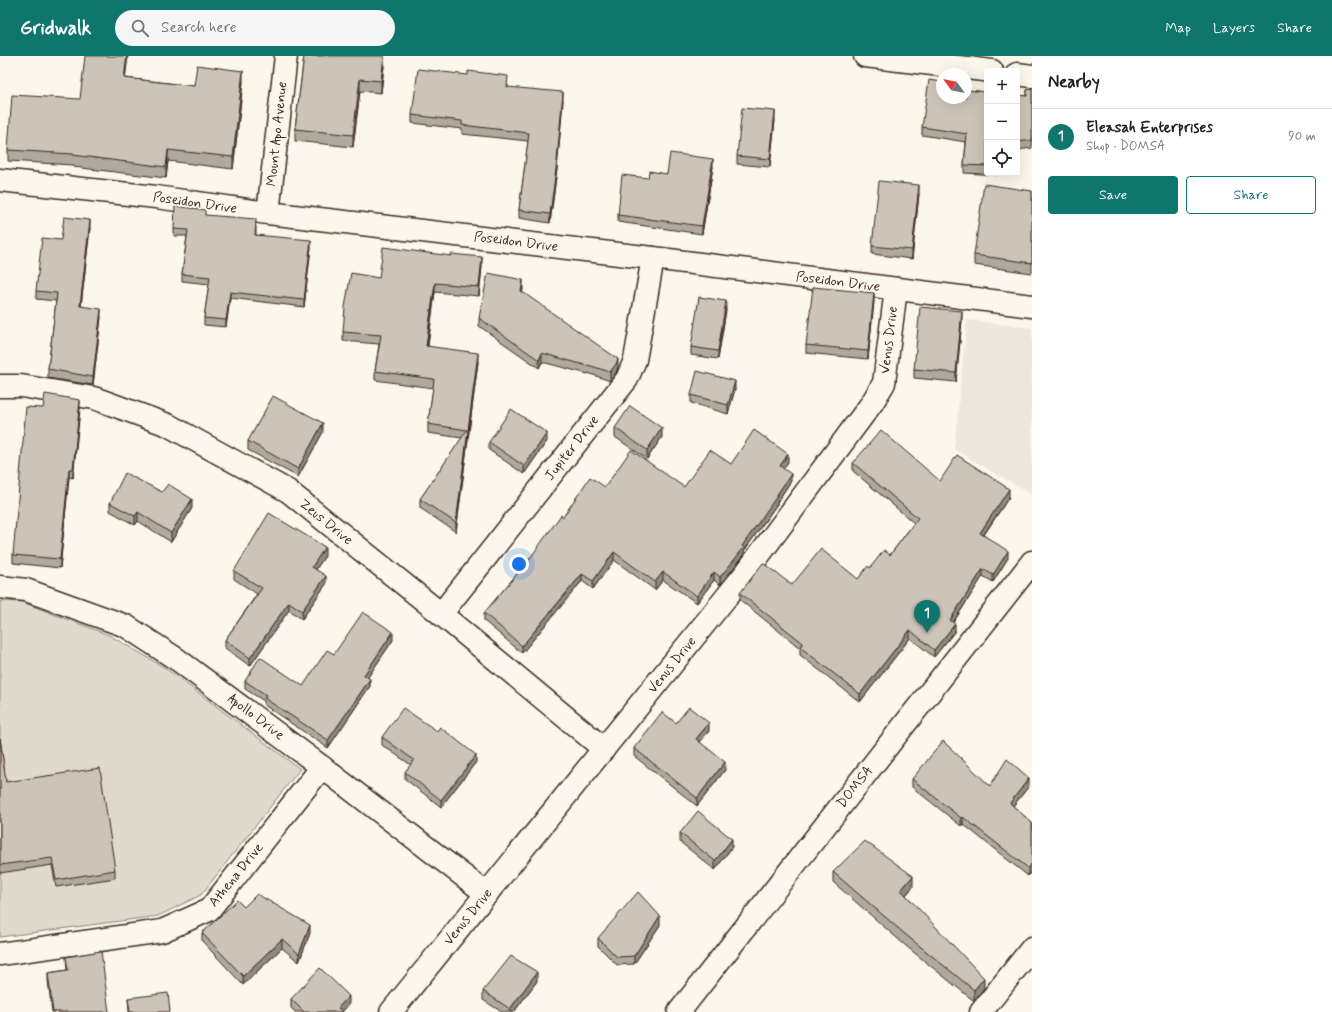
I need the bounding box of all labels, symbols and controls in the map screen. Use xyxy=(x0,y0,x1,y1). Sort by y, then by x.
search box xyxy=(115,10,395,46)
text: Gridwalk xyxy=(20,16,91,41)
icon: search xyxy=(129,17,151,39)
text: Search here xyxy=(161,18,237,38)
text: Map xyxy=(1165,19,1191,37)
text: Layers xyxy=(1213,19,1255,37)
text: Share xyxy=(1277,19,1312,37)
north arrow xyxy=(936,68,972,104)
map controls xyxy=(984,68,1020,176)
button: + xyxy=(984,68,1020,104)
text: Nearby xyxy=(1048,71,1100,93)
street label: Mount Apo Avenue xyxy=(263,81,292,187)
button: − xyxy=(984,104,1020,140)
text: Eleasah Enterprises xyxy=(1086,118,1213,138)
text: 1 xyxy=(1058,128,1064,145)
text: 90 m xyxy=(1288,128,1316,145)
text: Shop · DOMSA xyxy=(1086,138,1165,155)
button: locate xyxy=(984,140,1020,176)
button: Save xyxy=(1048,176,1178,214)
button: Share xyxy=(1186,176,1316,214)
street label: Poseidon Drive xyxy=(152,188,238,218)
street label: Poseidon Drive xyxy=(473,228,559,256)
street label: Poseidon Drive xyxy=(795,268,881,296)
street label: Venus Drive xyxy=(876,305,902,375)
street label: Jupiter Drive xyxy=(541,412,603,484)
street label: Zeus Drive xyxy=(295,495,357,549)
your location xyxy=(509,554,529,574)
pin: 1 xyxy=(914,600,940,633)
street label: Venus Drive xyxy=(644,633,700,697)
street label: Apollo Drive xyxy=(223,690,288,745)
street label: DOMSA xyxy=(833,762,877,812)
street label: Athena Drive xyxy=(205,839,267,911)
street label: Venus Drive xyxy=(440,885,496,949)

